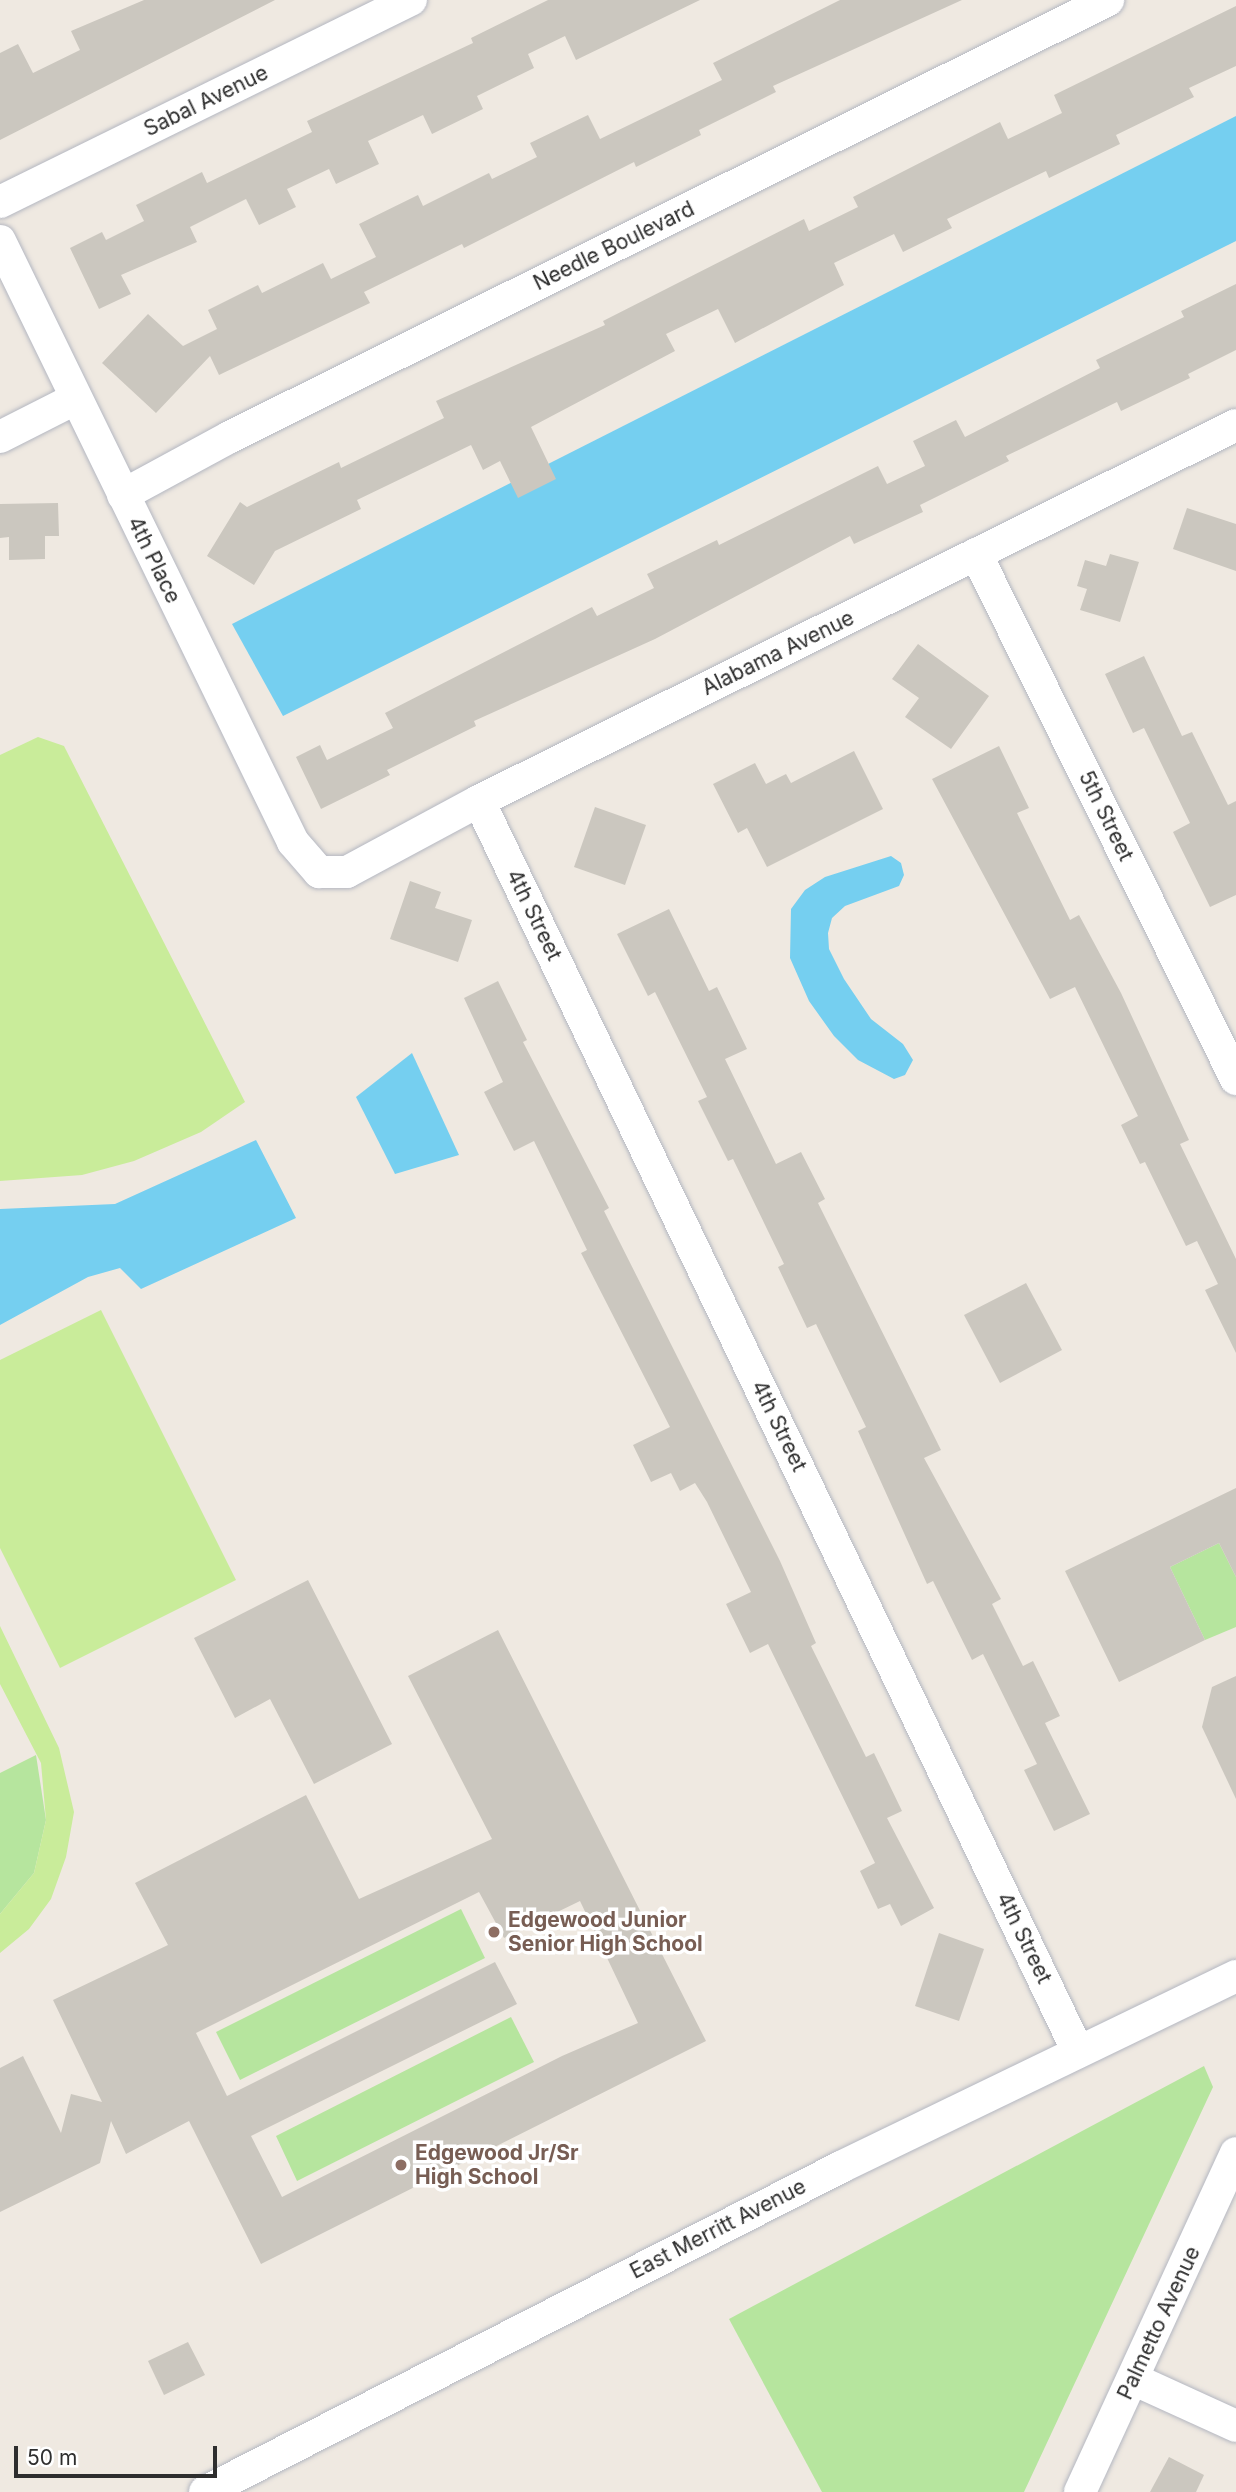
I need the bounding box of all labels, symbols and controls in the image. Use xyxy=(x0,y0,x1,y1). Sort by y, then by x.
street label: Sabal Avenue xyxy=(140,60,272,142)
street label: Needle Boulevard xyxy=(529,196,699,296)
street label: 4th Place xyxy=(122,513,186,607)
street label: Alabama Avenue xyxy=(698,605,858,701)
street label: 5th Street xyxy=(1073,767,1139,865)
street label: 4th Street xyxy=(501,865,567,965)
street label: 4th Street xyxy=(746,1376,812,1476)
street label: 4th Street xyxy=(991,1888,1057,1988)
place label: Edgewood Junior Senior High School xyxy=(508,1907,703,1957)
marker: Edgewood Junior Senior High School xyxy=(486,1924,502,1940)
place label: Edgewood Jr/Sr High School xyxy=(415,2140,579,2190)
marker: Edgewood Jr/Sr High School xyxy=(393,2157,409,2173)
street label: East Merritt Avenue xyxy=(626,2174,810,2284)
street label: Palmetto Avenue xyxy=(1112,2242,1206,2404)
scale bar xyxy=(18,2432,220,2476)
text: 50 m xyxy=(27,2445,77,2470)

